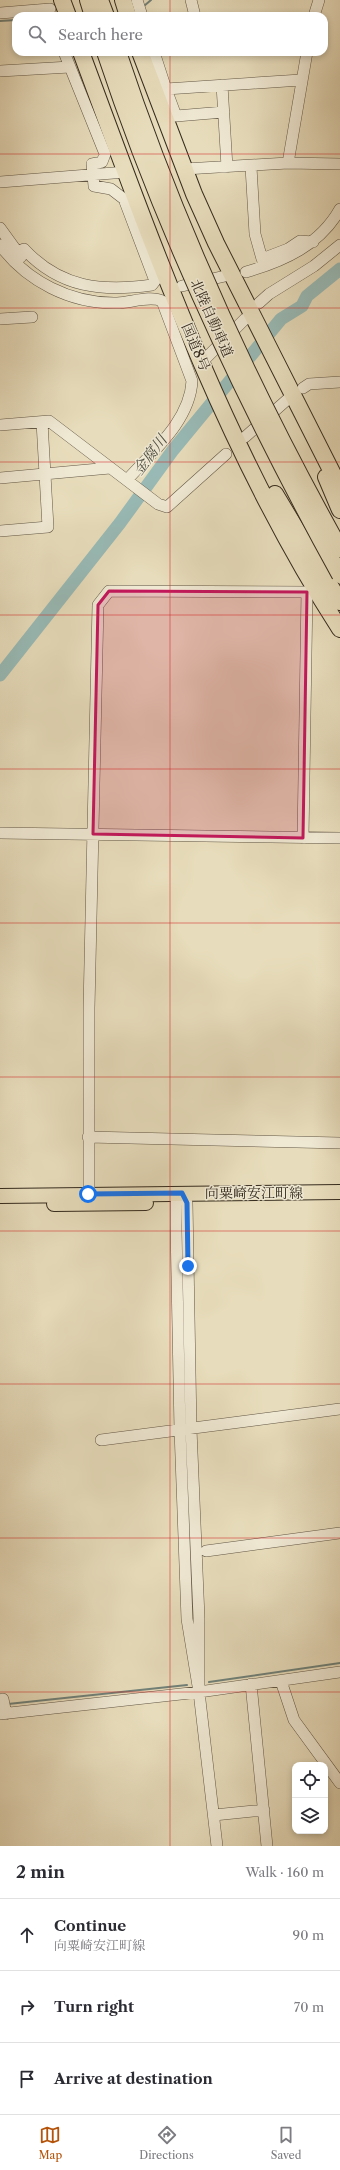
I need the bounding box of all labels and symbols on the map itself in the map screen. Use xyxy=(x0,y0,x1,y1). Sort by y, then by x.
street label: 北陸自動車道 xyxy=(187,276,237,360)
street label: 国道8号 xyxy=(178,320,214,374)
water label: 金腐川 xyxy=(128,429,172,478)
street label: 向粟崎安江町線 xyxy=(205,1184,303,1202)
route start xyxy=(79,1185,97,1203)
route end xyxy=(179,1257,197,1275)

